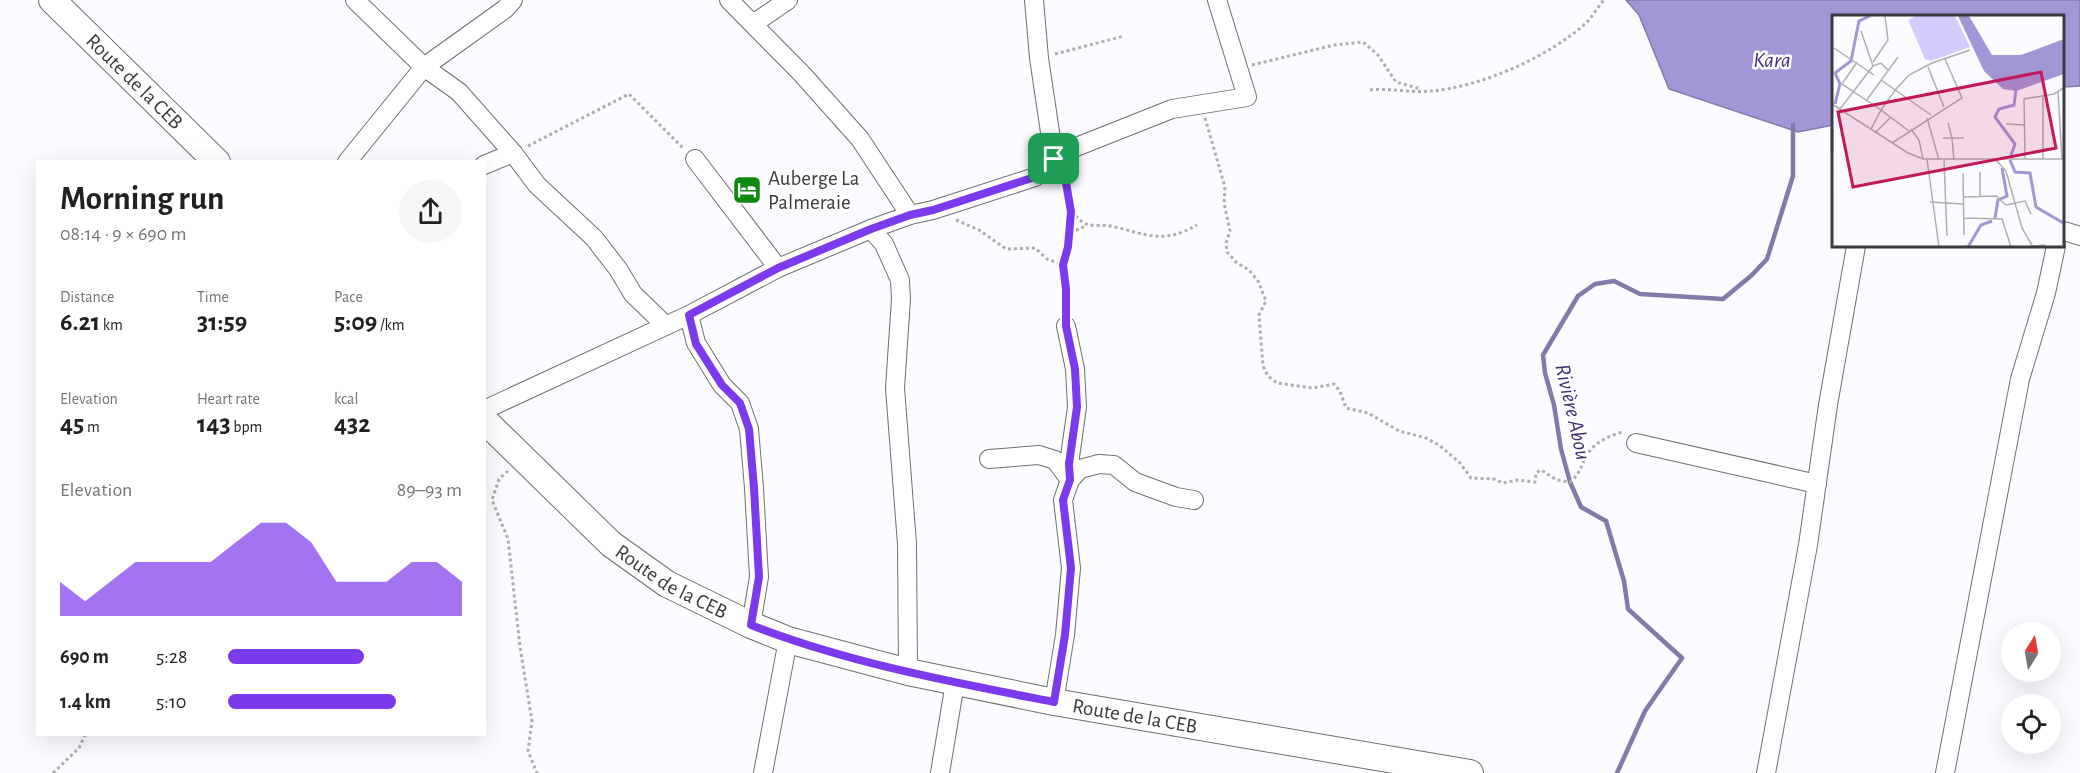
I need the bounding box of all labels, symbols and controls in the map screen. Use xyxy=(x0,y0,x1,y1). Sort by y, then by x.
inset map xyxy=(1832,15,2065,248)
street label: Route de la CEB xyxy=(82,30,187,133)
water label: Kara xyxy=(1753,49,1791,71)
pin xyxy=(1028,133,1079,184)
icon: arrive xyxy=(1037,142,1070,175)
place label: Auberge La Palmeraie xyxy=(768,168,860,213)
hotel icon: Auberge La Palmeraie xyxy=(731,174,763,206)
button: share xyxy=(399,180,462,243)
text: Morning run xyxy=(60,183,224,216)
text: 08:14 · 9 × 690 m xyxy=(60,224,187,244)
text: Distance xyxy=(60,289,114,305)
text: Time xyxy=(197,289,229,305)
text: Pace xyxy=(334,289,363,305)
text: 6.21 xyxy=(60,309,100,335)
text: 31:59 xyxy=(197,309,247,335)
text: 5:09 xyxy=(334,309,377,335)
text: km xyxy=(100,317,123,333)
text: /km xyxy=(377,317,405,333)
water label: Rivière Abou xyxy=(1551,362,1595,462)
text: Elevation xyxy=(60,391,118,407)
text: Heart rate xyxy=(197,391,260,407)
text: kcal xyxy=(334,391,358,407)
text: 45 xyxy=(60,411,84,437)
text: 143 xyxy=(197,411,231,437)
text: 432 xyxy=(334,411,371,437)
text: m xyxy=(84,419,100,435)
text: bpm xyxy=(231,419,262,435)
text: Elevation xyxy=(60,480,132,500)
text: 89–93 m xyxy=(397,480,462,500)
street label: Route de la CEB xyxy=(612,540,731,622)
north arrow xyxy=(2001,622,2061,682)
map controls xyxy=(2001,622,2061,754)
text: 690 m xyxy=(60,647,109,667)
text: 5:28 xyxy=(156,647,188,667)
text: 1.4 km xyxy=(60,692,111,712)
text: 5:10 xyxy=(156,692,186,712)
button: locate xyxy=(2001,694,2061,754)
street label: Route de la CEB xyxy=(1071,695,1199,737)

